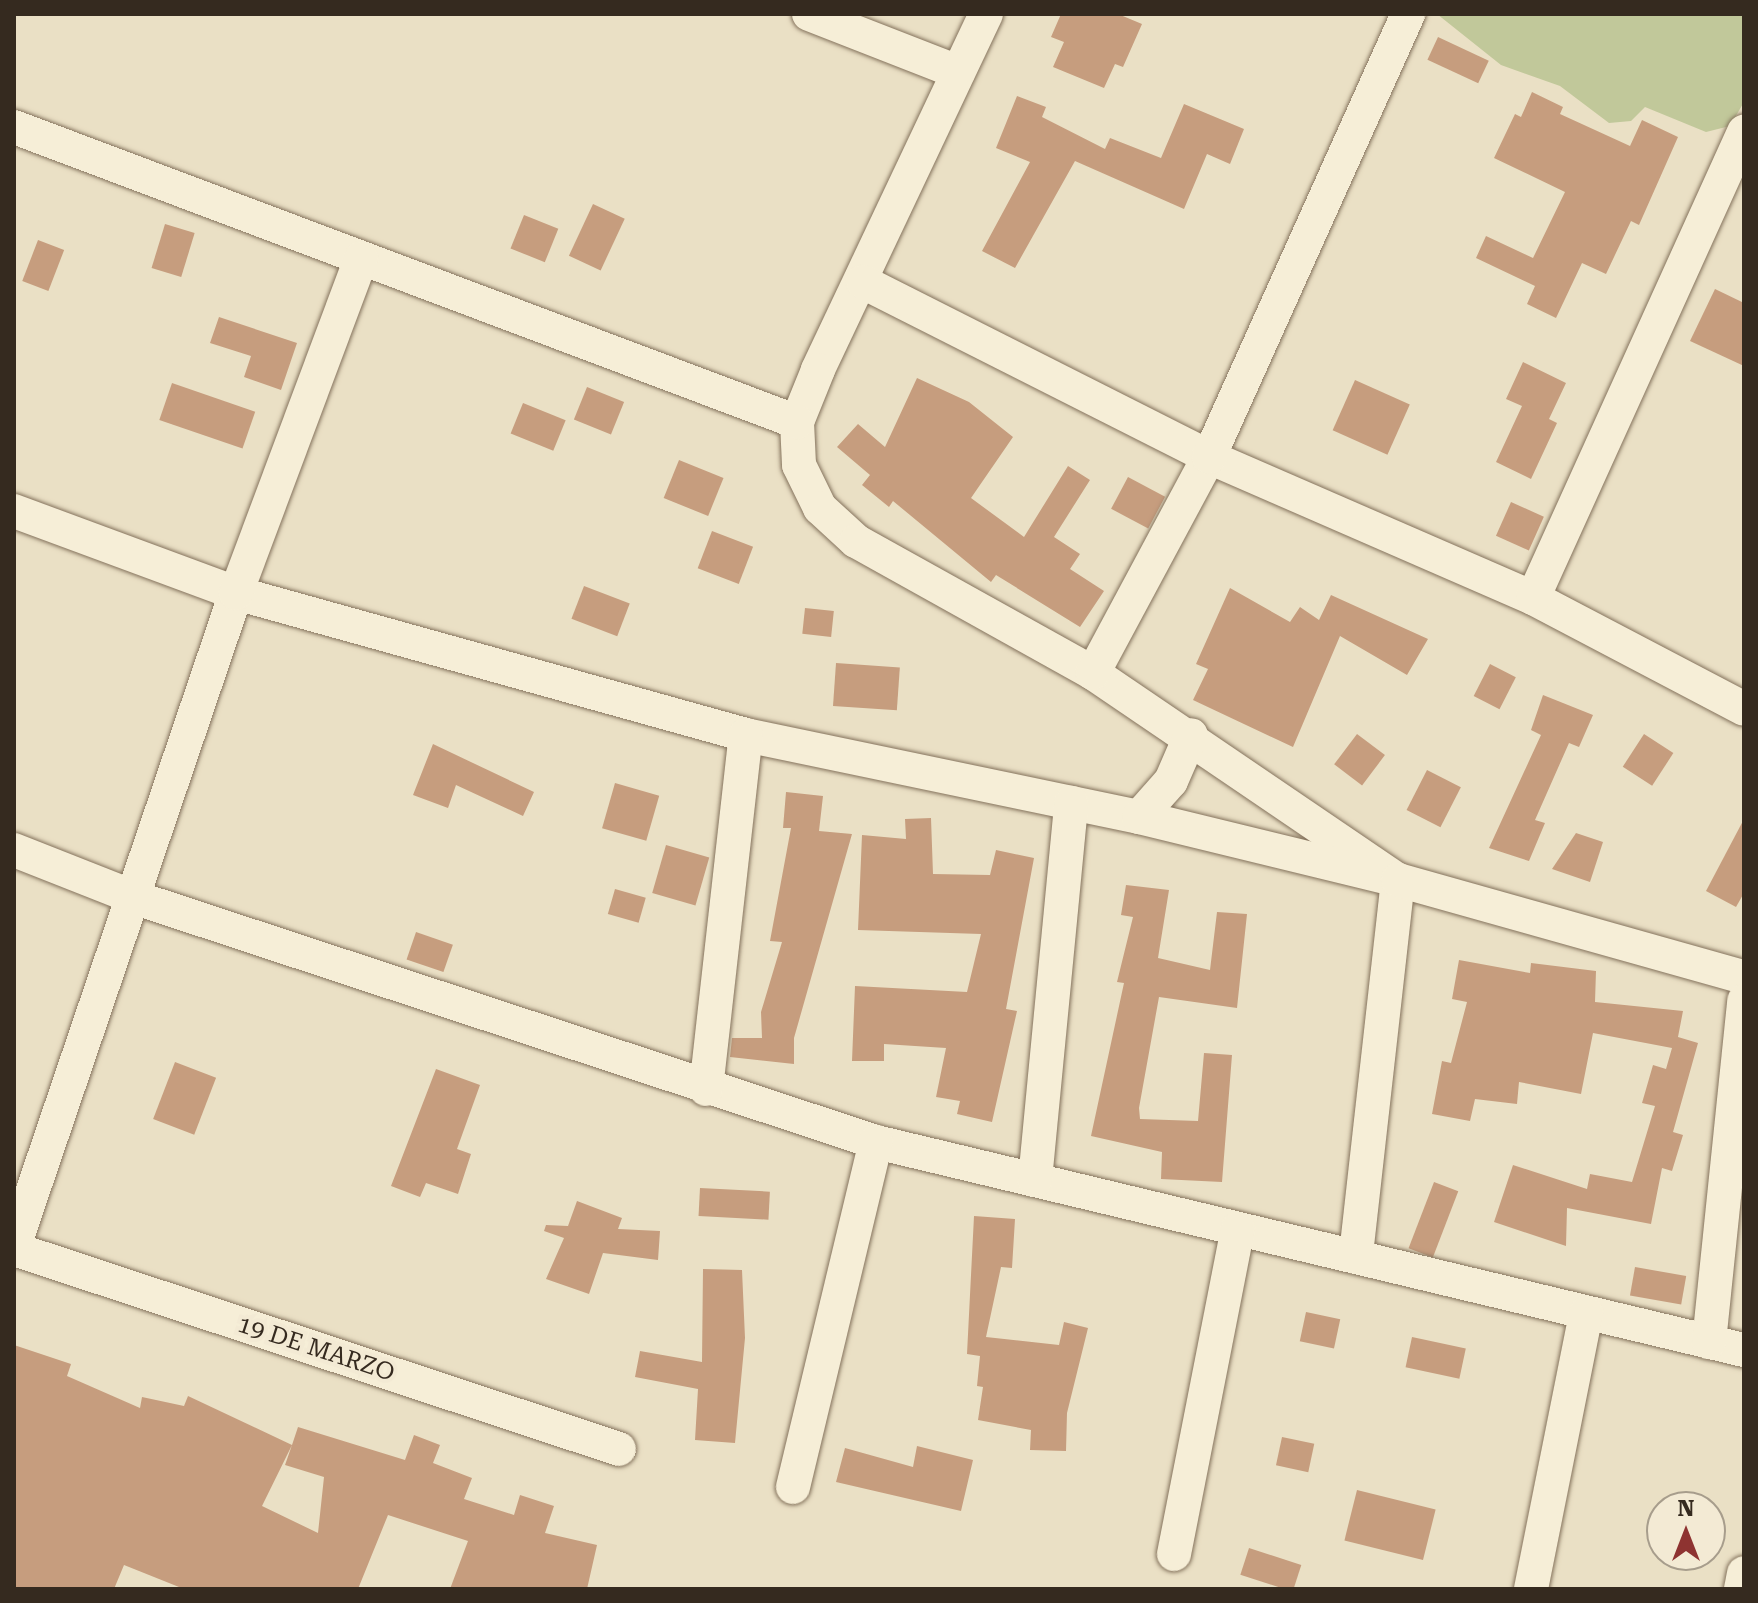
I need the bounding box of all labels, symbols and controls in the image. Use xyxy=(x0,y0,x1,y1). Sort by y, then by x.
street label: 19 DE MARZO xyxy=(234,1310,398,1388)
north arrow xyxy=(1646,1491,1726,1571)
text: N xyxy=(1678,1496,1694,1521)

